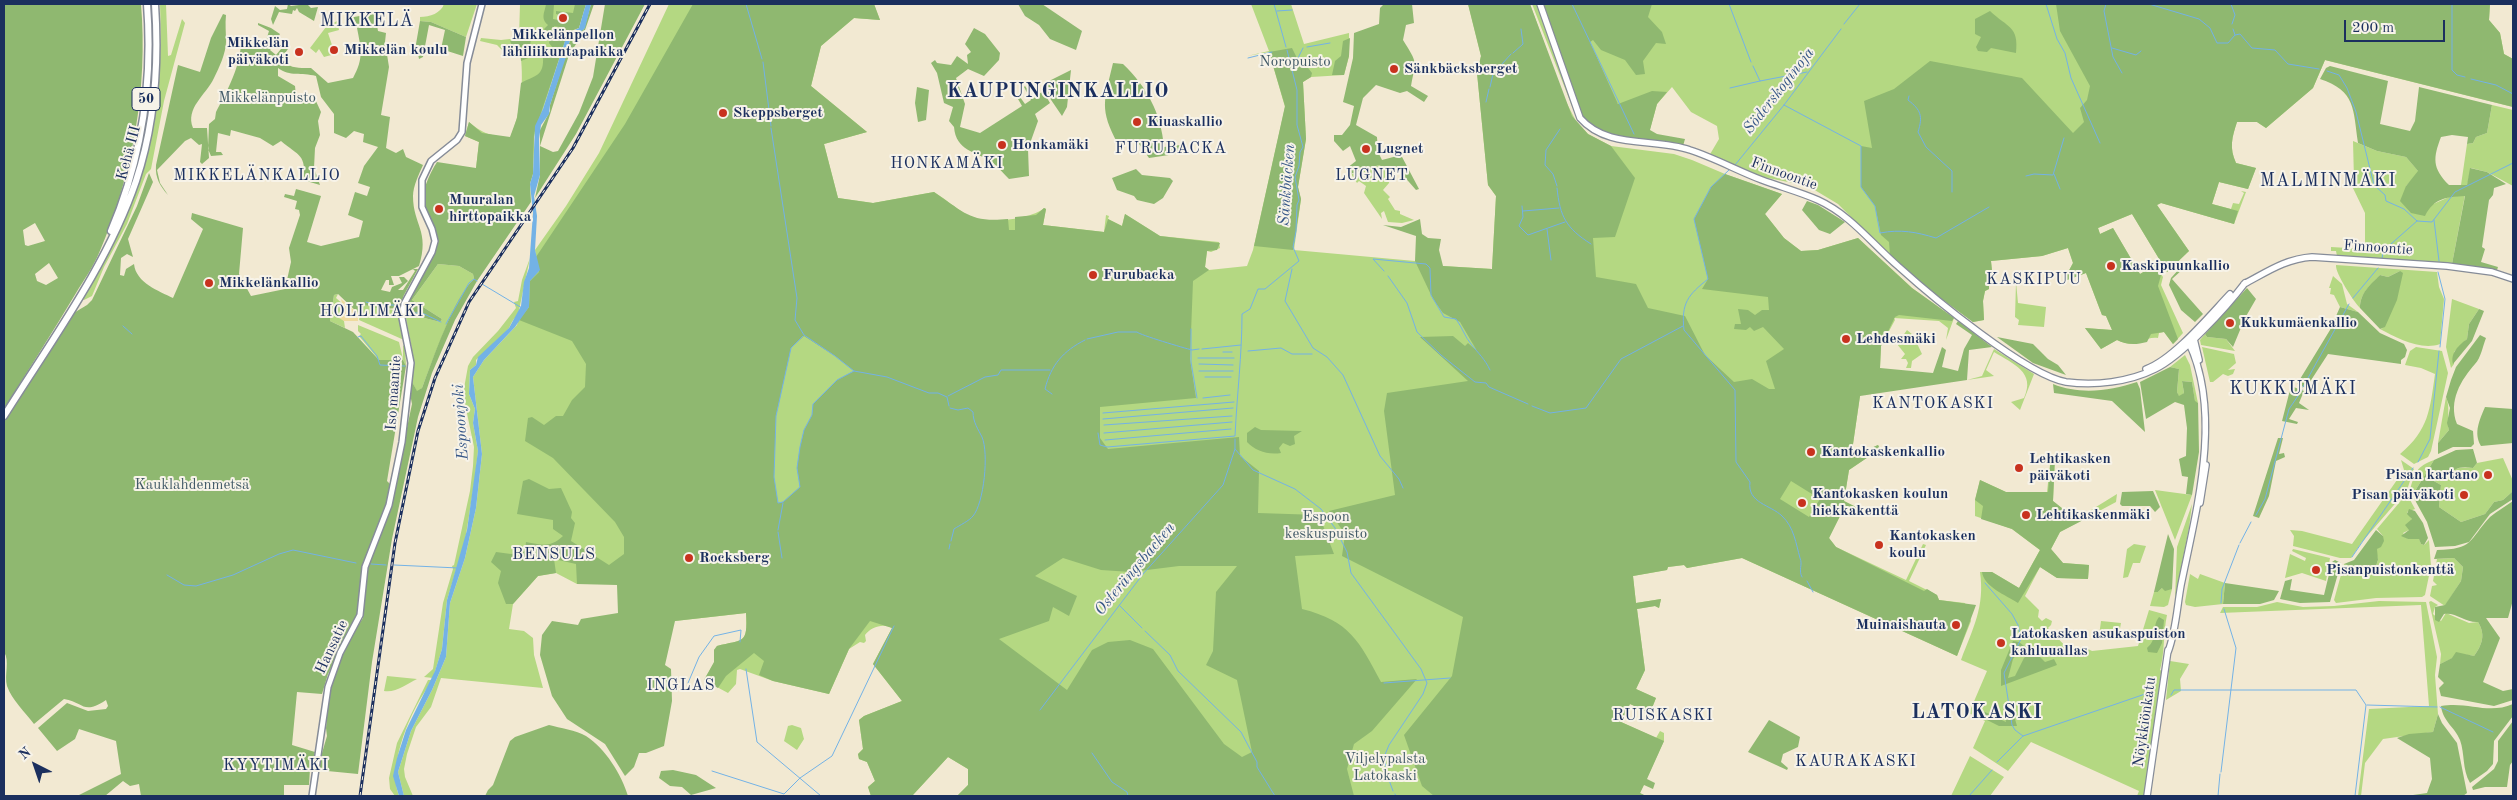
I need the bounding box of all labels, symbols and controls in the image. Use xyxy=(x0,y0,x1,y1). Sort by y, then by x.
district label: MIKKELÄ xyxy=(319,10,415,32)
scale bar xyxy=(2347,10,2448,42)
marker: Mikkelänpellon lähiliikuntapaikka xyxy=(557,12,569,24)
text: 200 m xyxy=(2352,21,2394,36)
place label: Mikkelänpellon lähiliikuntapaikka xyxy=(502,26,624,61)
place label: Mikkelän päiväkoti xyxy=(227,34,289,69)
place label: Mikkelän koulu xyxy=(344,41,448,59)
marker: Mikkelän koulu xyxy=(328,44,340,56)
water label: Söderskoginoja xyxy=(1739,44,1819,138)
marker: Mikkelän päiväkoti xyxy=(293,46,305,58)
park label: Noropuisto xyxy=(1259,53,1331,71)
place label: Sänkbäcksberget xyxy=(1404,60,1517,78)
marker: Sänkbäcksberget xyxy=(1388,63,1400,75)
district label: KAUPUNGINKALLIO xyxy=(945,80,1171,104)
road number: 50 xyxy=(132,88,160,110)
park label: Mikkelänpuisto xyxy=(218,89,316,107)
place label: Skeppsberget xyxy=(733,104,823,122)
marker: Skeppsberget xyxy=(717,107,729,119)
place label: Kiuaskallio xyxy=(1147,113,1223,131)
marker: Kiuaskallio xyxy=(1131,116,1143,128)
street label: Kehä III xyxy=(113,124,145,182)
place label: Honkamäki xyxy=(1012,136,1089,154)
marker: Honkamäki xyxy=(996,139,1008,151)
district label: FURUBACKA xyxy=(1114,139,1228,159)
place label: Lugnet xyxy=(1376,140,1423,158)
water label: Sänkbäcken xyxy=(1275,143,1299,227)
marker: Lugnet xyxy=(1360,143,1372,155)
district label: HONKAMÄKI xyxy=(889,154,1005,174)
street label: Finnoontie xyxy=(1748,154,1820,194)
district label: MIKKELÄNKALLIO xyxy=(172,166,342,186)
district label: LUGNET xyxy=(1334,166,1410,186)
district label: MALMINMÄKI xyxy=(2259,170,2397,192)
place label: Muuralan hirttopaikka xyxy=(449,191,531,226)
marker: Muuralan hirttopaikka xyxy=(433,203,445,215)
street label: Finnoontie xyxy=(2343,237,2413,259)
place label: Kaskipuunkallio xyxy=(2121,257,2230,275)
marker: Kaskipuunkallio xyxy=(2105,260,2117,272)
place label: Furubacka xyxy=(1103,266,1175,284)
marker: Furubacka xyxy=(1087,269,1099,281)
district label: KASKIPUU xyxy=(1985,270,2083,290)
place label: Mikkelänkallio xyxy=(219,274,319,292)
marker: Mikkelänkallio xyxy=(203,277,215,289)
district label: HOLLIMÄKI xyxy=(319,302,425,322)
place label: Kukkumäenkallio xyxy=(2240,314,2357,332)
marker: Kukkumäenkallio xyxy=(2224,317,2236,329)
place label: Lehdesmäki xyxy=(1856,330,1936,348)
marker: Lehdesmäki xyxy=(1840,333,1852,345)
street label: Iso maantie xyxy=(382,355,406,431)
district label: KUKKUMÄKI xyxy=(2228,378,2358,400)
water label: Espoonjoki xyxy=(449,383,473,461)
district label: KANTOKASKI xyxy=(1871,394,1995,414)
place label: Kantokaskenkallio xyxy=(1821,443,1945,461)
marker: Kantokaskenkallio xyxy=(1805,446,1817,458)
place label: Lehtikasken päiväkoti xyxy=(2029,450,2111,485)
marker: Lehtikasken päiväkoti xyxy=(2013,462,2025,474)
place label: Pisan kartano xyxy=(2385,466,2478,484)
marker: Pisan kartano xyxy=(2482,469,2494,481)
park label: Kauklahdenmetsä xyxy=(135,476,249,494)
place label: Kantokasken koulun hiekkakenttä xyxy=(1812,485,1948,520)
place label: Pisan päiväkoti xyxy=(2351,486,2454,504)
marker: Pisan päiväkoti xyxy=(2458,489,2470,501)
marker: Kantokasken koulun hiekkakenttä xyxy=(1796,497,1808,509)
place label: Lehtikaskenmäki xyxy=(2036,506,2150,524)
park label: Espoon keskuspuisto xyxy=(1285,508,1367,543)
marker: Lehtikaskenmäki xyxy=(2020,509,2032,521)
water label: Osterängsbacken xyxy=(1091,519,1179,619)
place label: Kantokasken koulu xyxy=(1889,527,1976,562)
marker: Kantokasken koulu xyxy=(1873,539,1885,551)
district label: BENSULS xyxy=(511,545,597,565)
place label: Rocksberg xyxy=(699,549,769,567)
marker: Rocksberg xyxy=(683,552,695,564)
place label: Pisanpuistonkenttä xyxy=(2326,561,2454,579)
marker: Pisanpuistonkenttä xyxy=(2310,564,2322,576)
place label: Muinaishauta xyxy=(1856,616,1946,634)
street label: Hansatie xyxy=(312,617,352,677)
marker: Muinaishauta xyxy=(1950,619,1962,631)
place label: Latokasken asukaspuiston kahluuallas xyxy=(2011,625,2186,660)
marker: Latokasken asukaspuiston kahluuallas xyxy=(1995,637,2007,649)
district label: INGLAS xyxy=(646,676,716,696)
street label: Nöykkiönkatu xyxy=(2130,676,2160,768)
district label: LATOKASKI xyxy=(1910,701,2044,725)
district label: RUISKASKI xyxy=(1611,706,1715,726)
north arrow xyxy=(10,740,60,790)
text: N xyxy=(17,745,34,762)
park label: Viljelypalsta Latokaski xyxy=(1344,750,1426,785)
district label: KAURAKASKI xyxy=(1794,752,1918,772)
district label: KYYTIMÄKI xyxy=(222,756,330,776)

